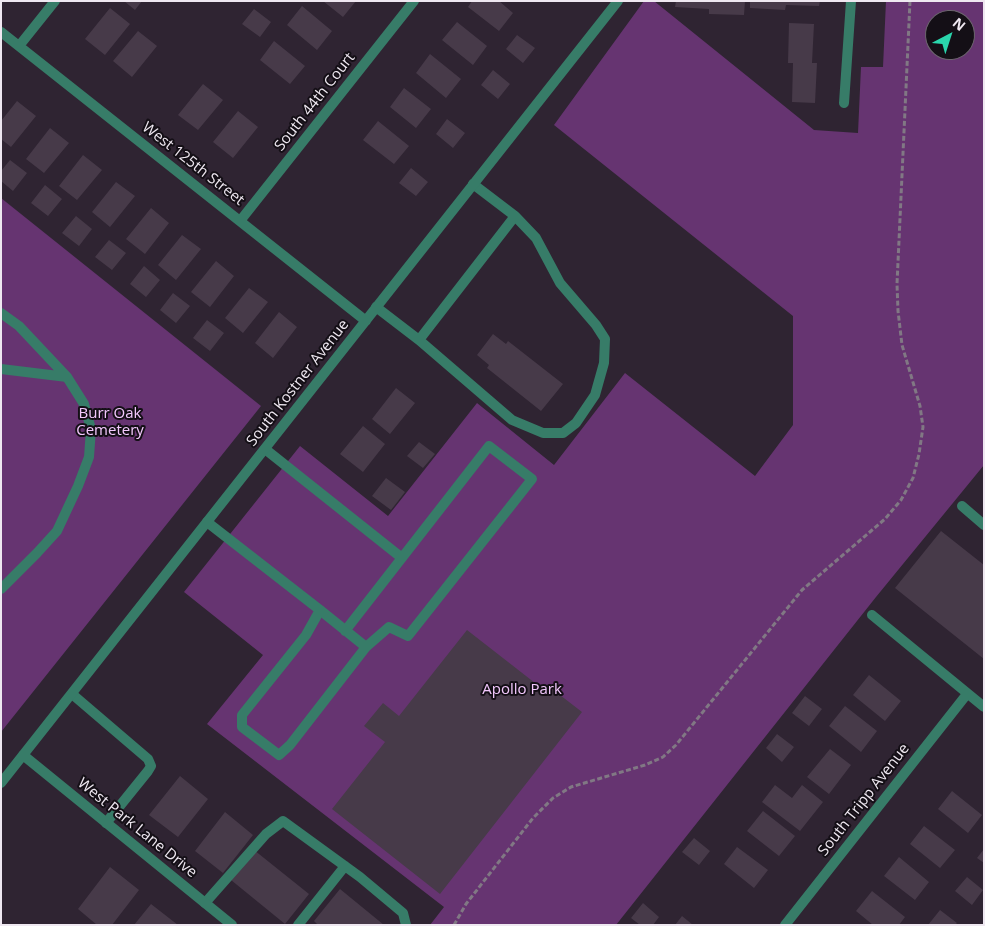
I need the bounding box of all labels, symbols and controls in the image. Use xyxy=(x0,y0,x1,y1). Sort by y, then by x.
north arrow xyxy=(925,10,975,60)
text: N xyxy=(949,13,970,35)
street label: South 44th Court xyxy=(271,49,359,155)
street label: West 125th Street xyxy=(138,119,248,209)
street label: South Kostner Avenue xyxy=(243,316,353,450)
park label: Burr Oak Cemetery xyxy=(76,405,144,440)
park label: Apollo Park xyxy=(482,681,562,699)
street label: South Tripp Avenue xyxy=(815,740,913,860)
street label: West Park Lane Drive xyxy=(74,774,200,882)

